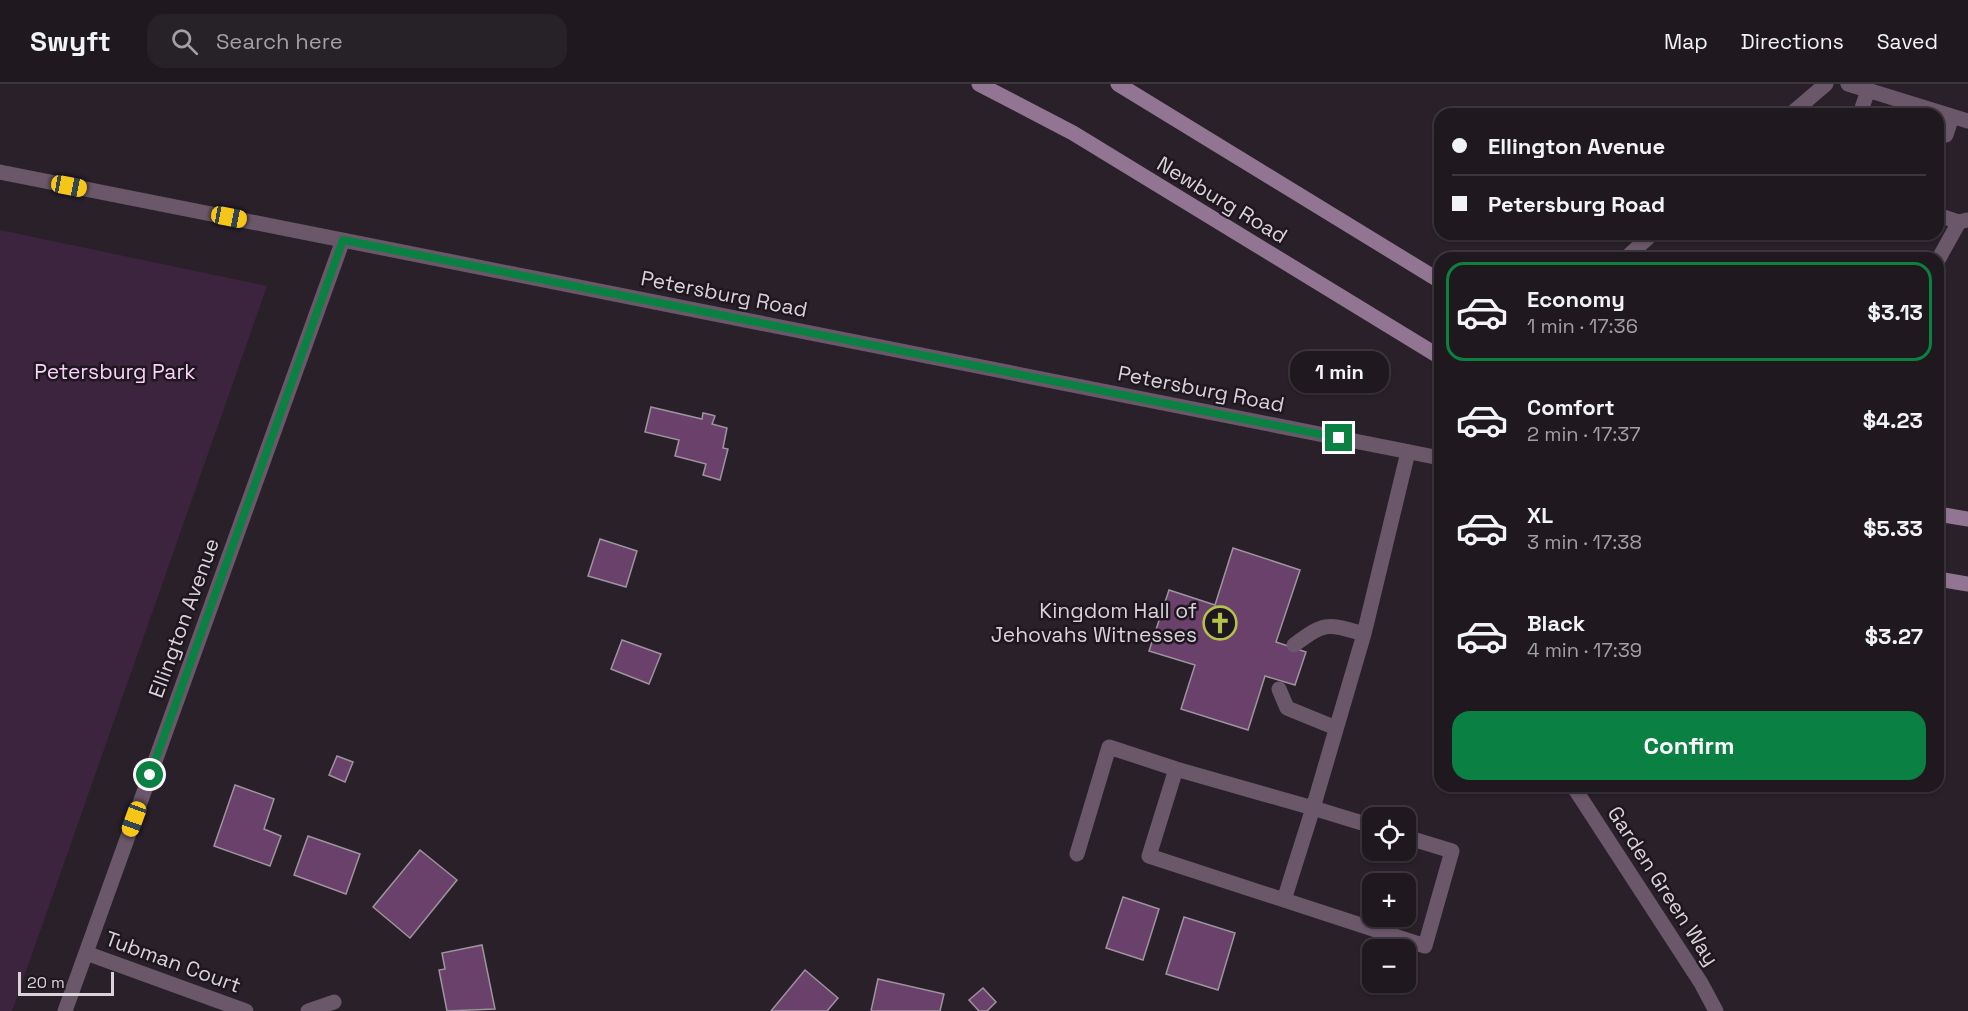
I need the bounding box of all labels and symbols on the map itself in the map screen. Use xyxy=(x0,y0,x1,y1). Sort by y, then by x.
street label: Newburg Road xyxy=(1152,150,1292,249)
car xyxy=(50,174,88,198)
car xyxy=(210,205,248,229)
street label: Petersburg Road xyxy=(639,264,810,323)
callout: 1 min xyxy=(1290,351,1388,393)
park label: Petersburg Park xyxy=(34,358,196,385)
street label: Petersburg Road xyxy=(1116,359,1287,418)
route end xyxy=(1325,424,1352,451)
street label: Ellington Avenue xyxy=(142,534,225,701)
place label: Kingdom Hall of Jehovahs Witnesses xyxy=(991,597,1197,648)
church icon: Kingdom Hall of Jehovahs Witnesses xyxy=(1202,605,1238,641)
route start xyxy=(136,761,163,788)
car xyxy=(119,799,149,839)
street label: Garden Green Way xyxy=(1602,801,1725,971)
street label: Tubman Court xyxy=(102,924,245,999)
scale bar xyxy=(18,969,114,996)

